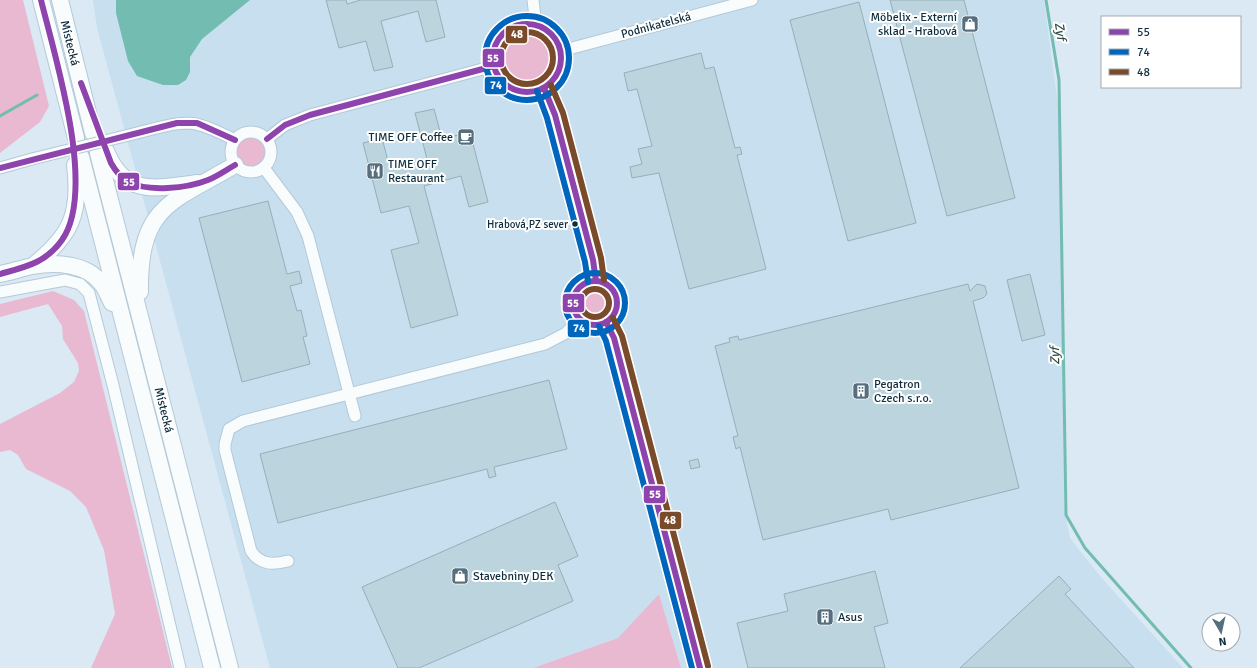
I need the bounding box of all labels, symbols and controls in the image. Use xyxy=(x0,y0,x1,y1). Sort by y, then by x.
street label: Podnikatelská xyxy=(619,9,693,42)
place label: Möbelix - Externí sklad - Hrabová xyxy=(870,10,958,39)
shop icon: Möbelix - Externí sklad - Hrabová xyxy=(960,14,980,34)
legend xyxy=(1101,16,1241,88)
street label: Místecká xyxy=(57,19,82,67)
water label: Zyf xyxy=(1051,21,1070,45)
line badge: 48 xyxy=(505,25,528,44)
text: 55 xyxy=(1137,25,1150,40)
text: 48 xyxy=(511,28,523,41)
text: 74 xyxy=(1137,45,1150,60)
line badge: 55 xyxy=(482,48,505,68)
text: 55 xyxy=(487,52,499,65)
text: 48 xyxy=(1137,65,1150,80)
line badge: 74 xyxy=(484,76,507,95)
text: 74 xyxy=(490,79,502,92)
cafe icon: TIME OFF Coffee xyxy=(456,127,476,147)
place label: TIME OFF Coffee xyxy=(368,130,453,145)
place label: TIME OFF Restaurant xyxy=(388,157,444,186)
restaurant icon: TIME OFF Restaurant xyxy=(365,161,385,181)
line badge: 55 xyxy=(117,172,140,191)
text: 55 xyxy=(123,176,135,189)
place label: Hrabová,PZ sever xyxy=(487,218,568,231)
marker: Hrabová,PZ sever xyxy=(570,219,580,229)
line badge: 55 xyxy=(562,293,585,313)
text: 55 xyxy=(567,297,579,310)
line badge: 74 xyxy=(567,319,590,338)
text: 74 xyxy=(573,322,585,335)
water label: Zyf xyxy=(1047,343,1063,365)
place label: Pegatron Czech s.r.o. xyxy=(874,377,932,406)
building icon: Pegatron Czech s.r.o. xyxy=(851,381,871,401)
street label: Místecká xyxy=(151,386,176,434)
line badge: 55 xyxy=(643,485,666,504)
text: 55 xyxy=(649,488,661,501)
line badge: 48 xyxy=(659,511,682,530)
text: 48 xyxy=(664,514,676,527)
shop icon: Stavebniny DEK xyxy=(450,566,470,586)
place label: Stavebniny DEK xyxy=(473,569,554,584)
building icon: Asus xyxy=(815,607,835,627)
place label: Asus xyxy=(838,610,862,625)
north arrow xyxy=(1201,612,1241,652)
text: N xyxy=(1218,634,1227,648)

